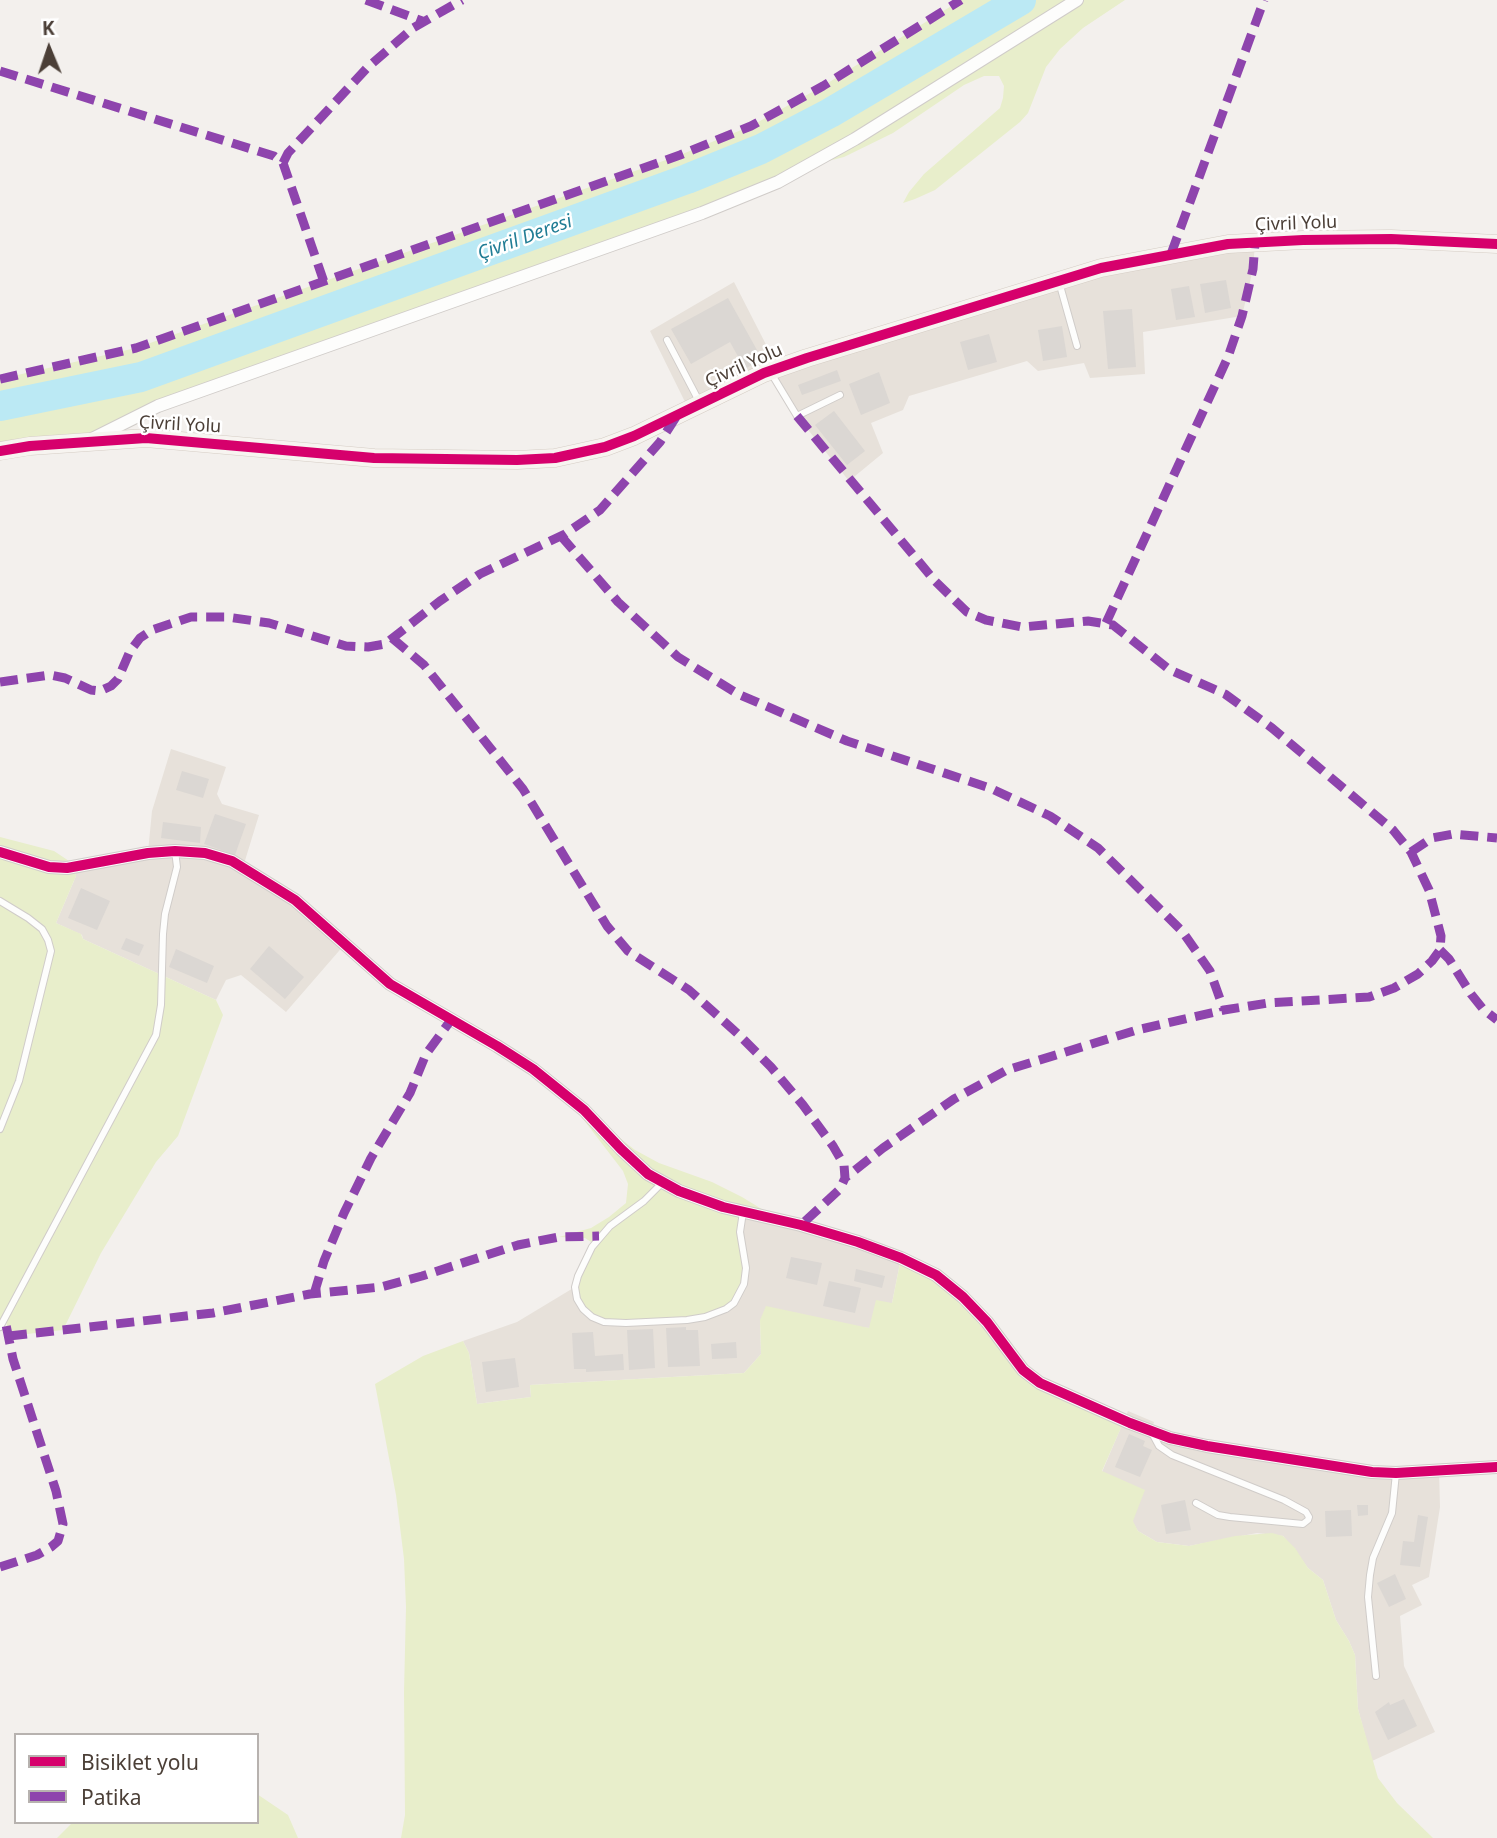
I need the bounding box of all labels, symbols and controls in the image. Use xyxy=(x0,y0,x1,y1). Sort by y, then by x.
north arrow xyxy=(14,14,84,84)
text: K xyxy=(42,15,55,41)
water label: Çivril Deresi xyxy=(475,210,575,266)
street label: Çivril Yolu xyxy=(1254,212,1338,236)
street label: Çivril Yolu xyxy=(702,339,786,393)
street label: Çivril Yolu xyxy=(138,412,222,438)
legend xyxy=(14,1733,259,1824)
text: Bisiklet yolu xyxy=(81,1748,199,1776)
text: Patika xyxy=(81,1783,141,1811)

